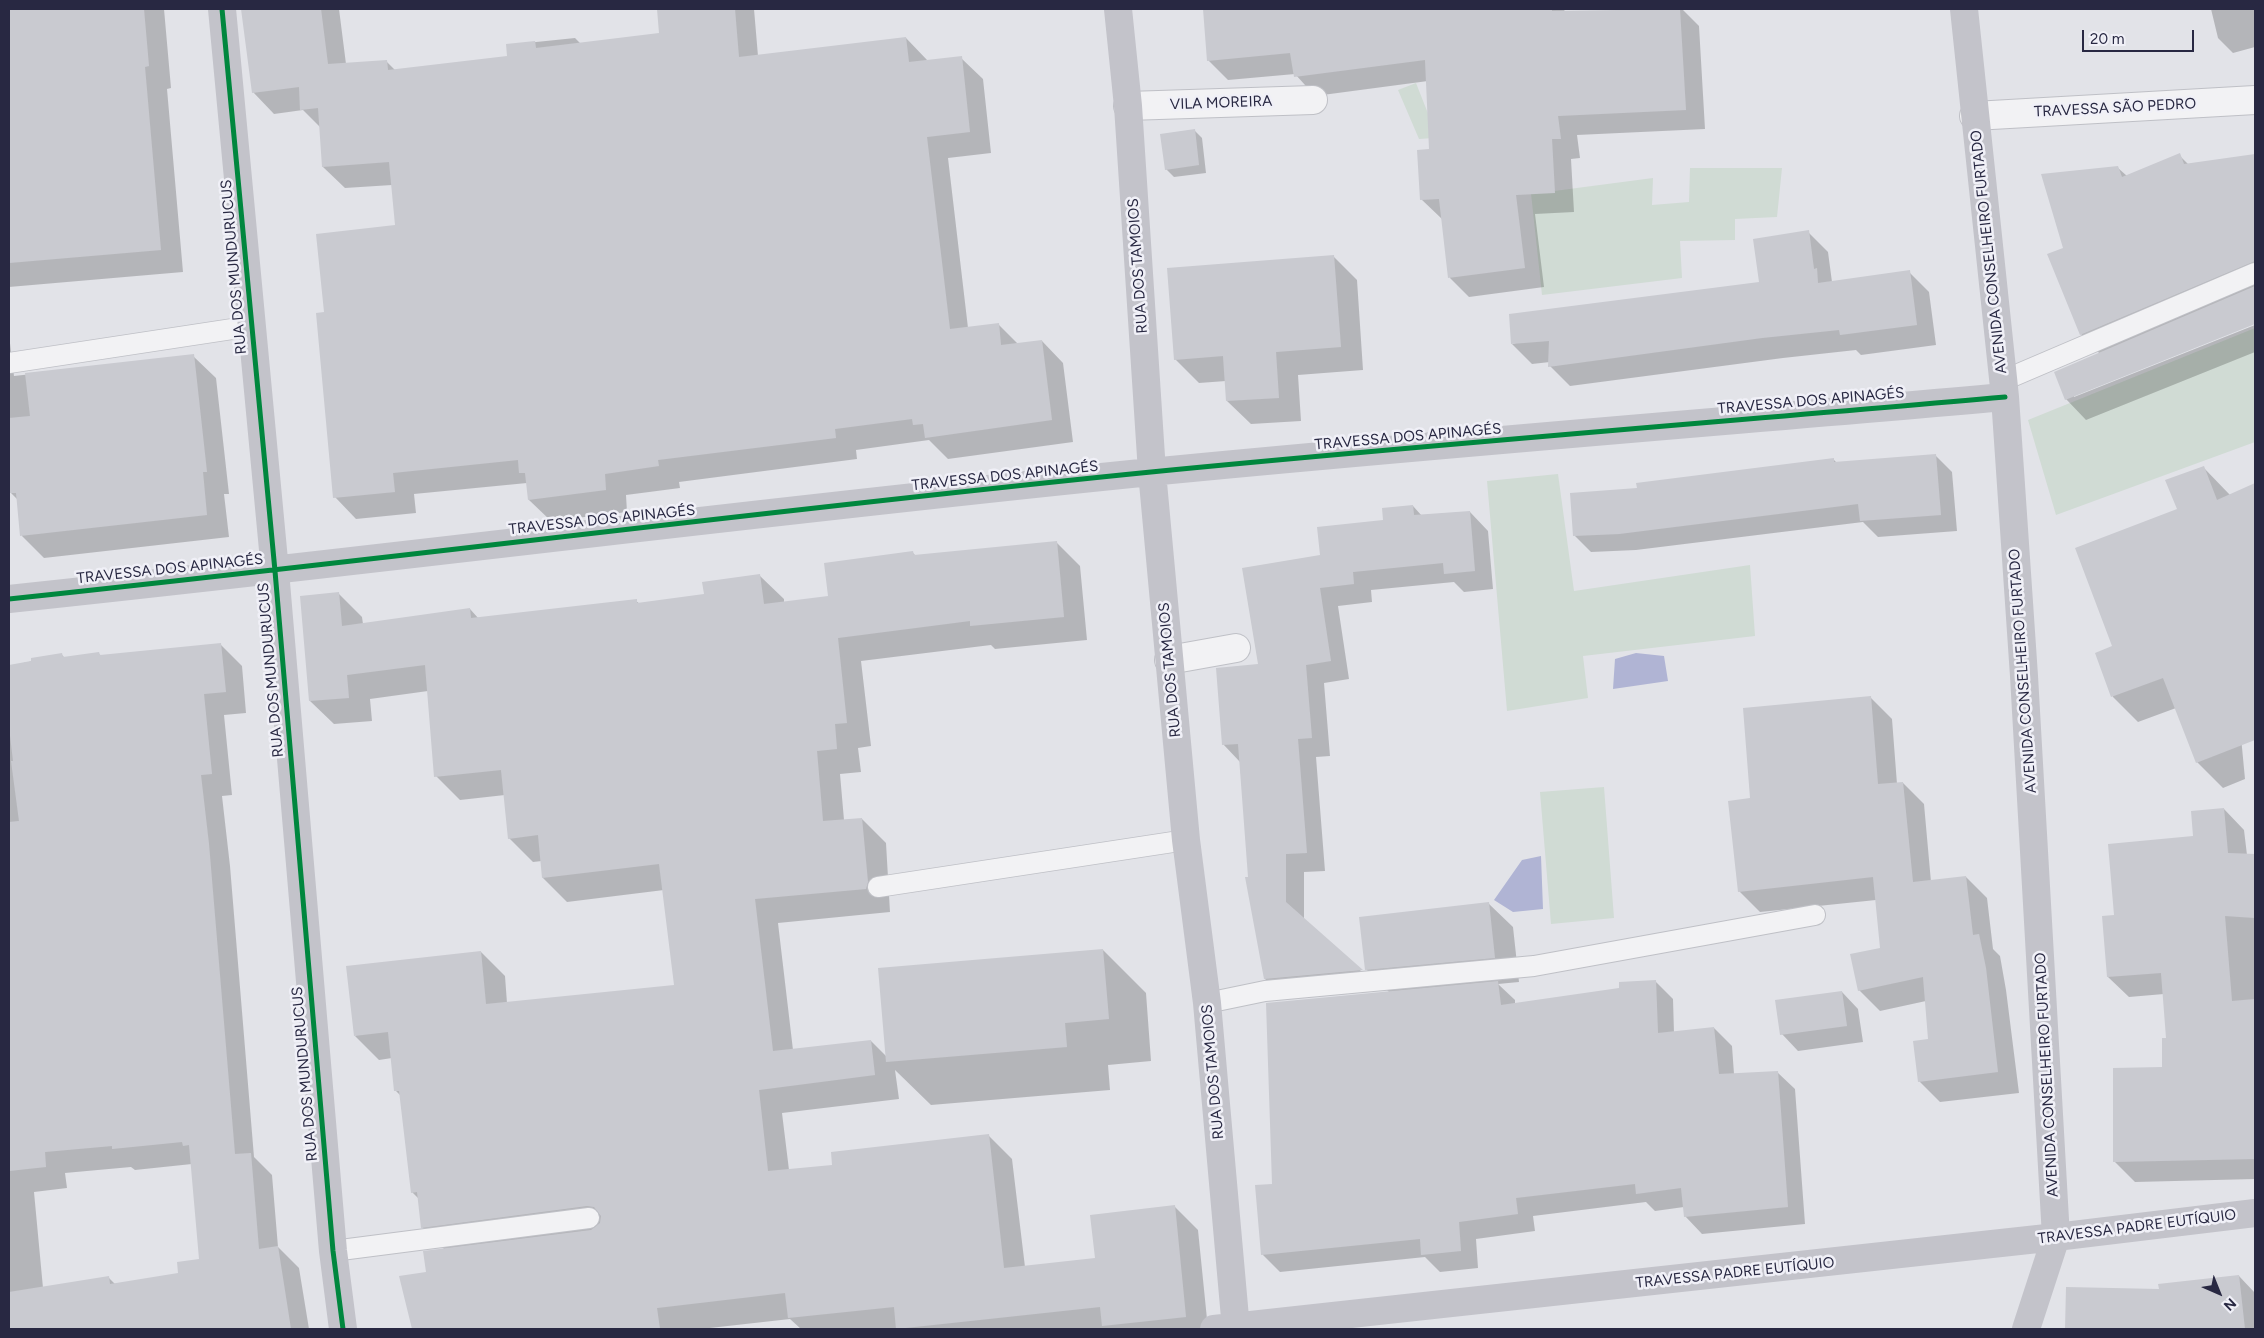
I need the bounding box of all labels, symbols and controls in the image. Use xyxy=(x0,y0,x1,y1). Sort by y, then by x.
scale bar xyxy=(2084,20,2196,52)
text: 20 m xyxy=(2090,30,2124,48)
street label: VILA MOREIRA xyxy=(1170,92,1272,114)
street label: TRAVESSA SÃO PEDRO xyxy=(2033,95,2197,121)
street label: AVENIDA CONSELHEIRO FURTADO xyxy=(1967,129,2011,375)
street label: RUA DOS MUNDURUCUS xyxy=(217,179,251,355)
street label: RUA DOS TAMOIOS xyxy=(1124,198,1152,334)
street label: TRAVESSA DOS APINAGÉS xyxy=(1717,384,1905,418)
street label: TRAVESSA DOS APINAGÉS xyxy=(1314,420,1502,454)
street label: TRAVESSA DOS APINAGÉS xyxy=(911,457,1099,495)
street label: TRAVESSA DOS APINAGÉS xyxy=(508,501,696,539)
street label: AVENIDA CONSELHEIRO FURTADO xyxy=(2005,548,2041,794)
street label: TRAVESSA DOS APINAGÉS xyxy=(76,550,264,588)
street label: RUA DOS MUNDURUCUS xyxy=(254,582,288,758)
street label: RUA DOS TAMOIOS xyxy=(1155,602,1185,738)
street label: AVENIDA CONSELHEIRO FURTADO xyxy=(2032,952,2062,1198)
street label: RUA DOS MUNDURUCUS xyxy=(288,986,322,1162)
street label: RUA DOS TAMOIOS xyxy=(1198,1004,1228,1140)
street label: TRAVESSA PADRE EUTÍQUIO xyxy=(2037,1206,2237,1248)
street label: TRAVESSA PADRE EUTÍQUIO xyxy=(1635,1254,1835,1292)
north arrow xyxy=(2194,1268,2244,1318)
text: N xyxy=(2220,1294,2240,1314)

